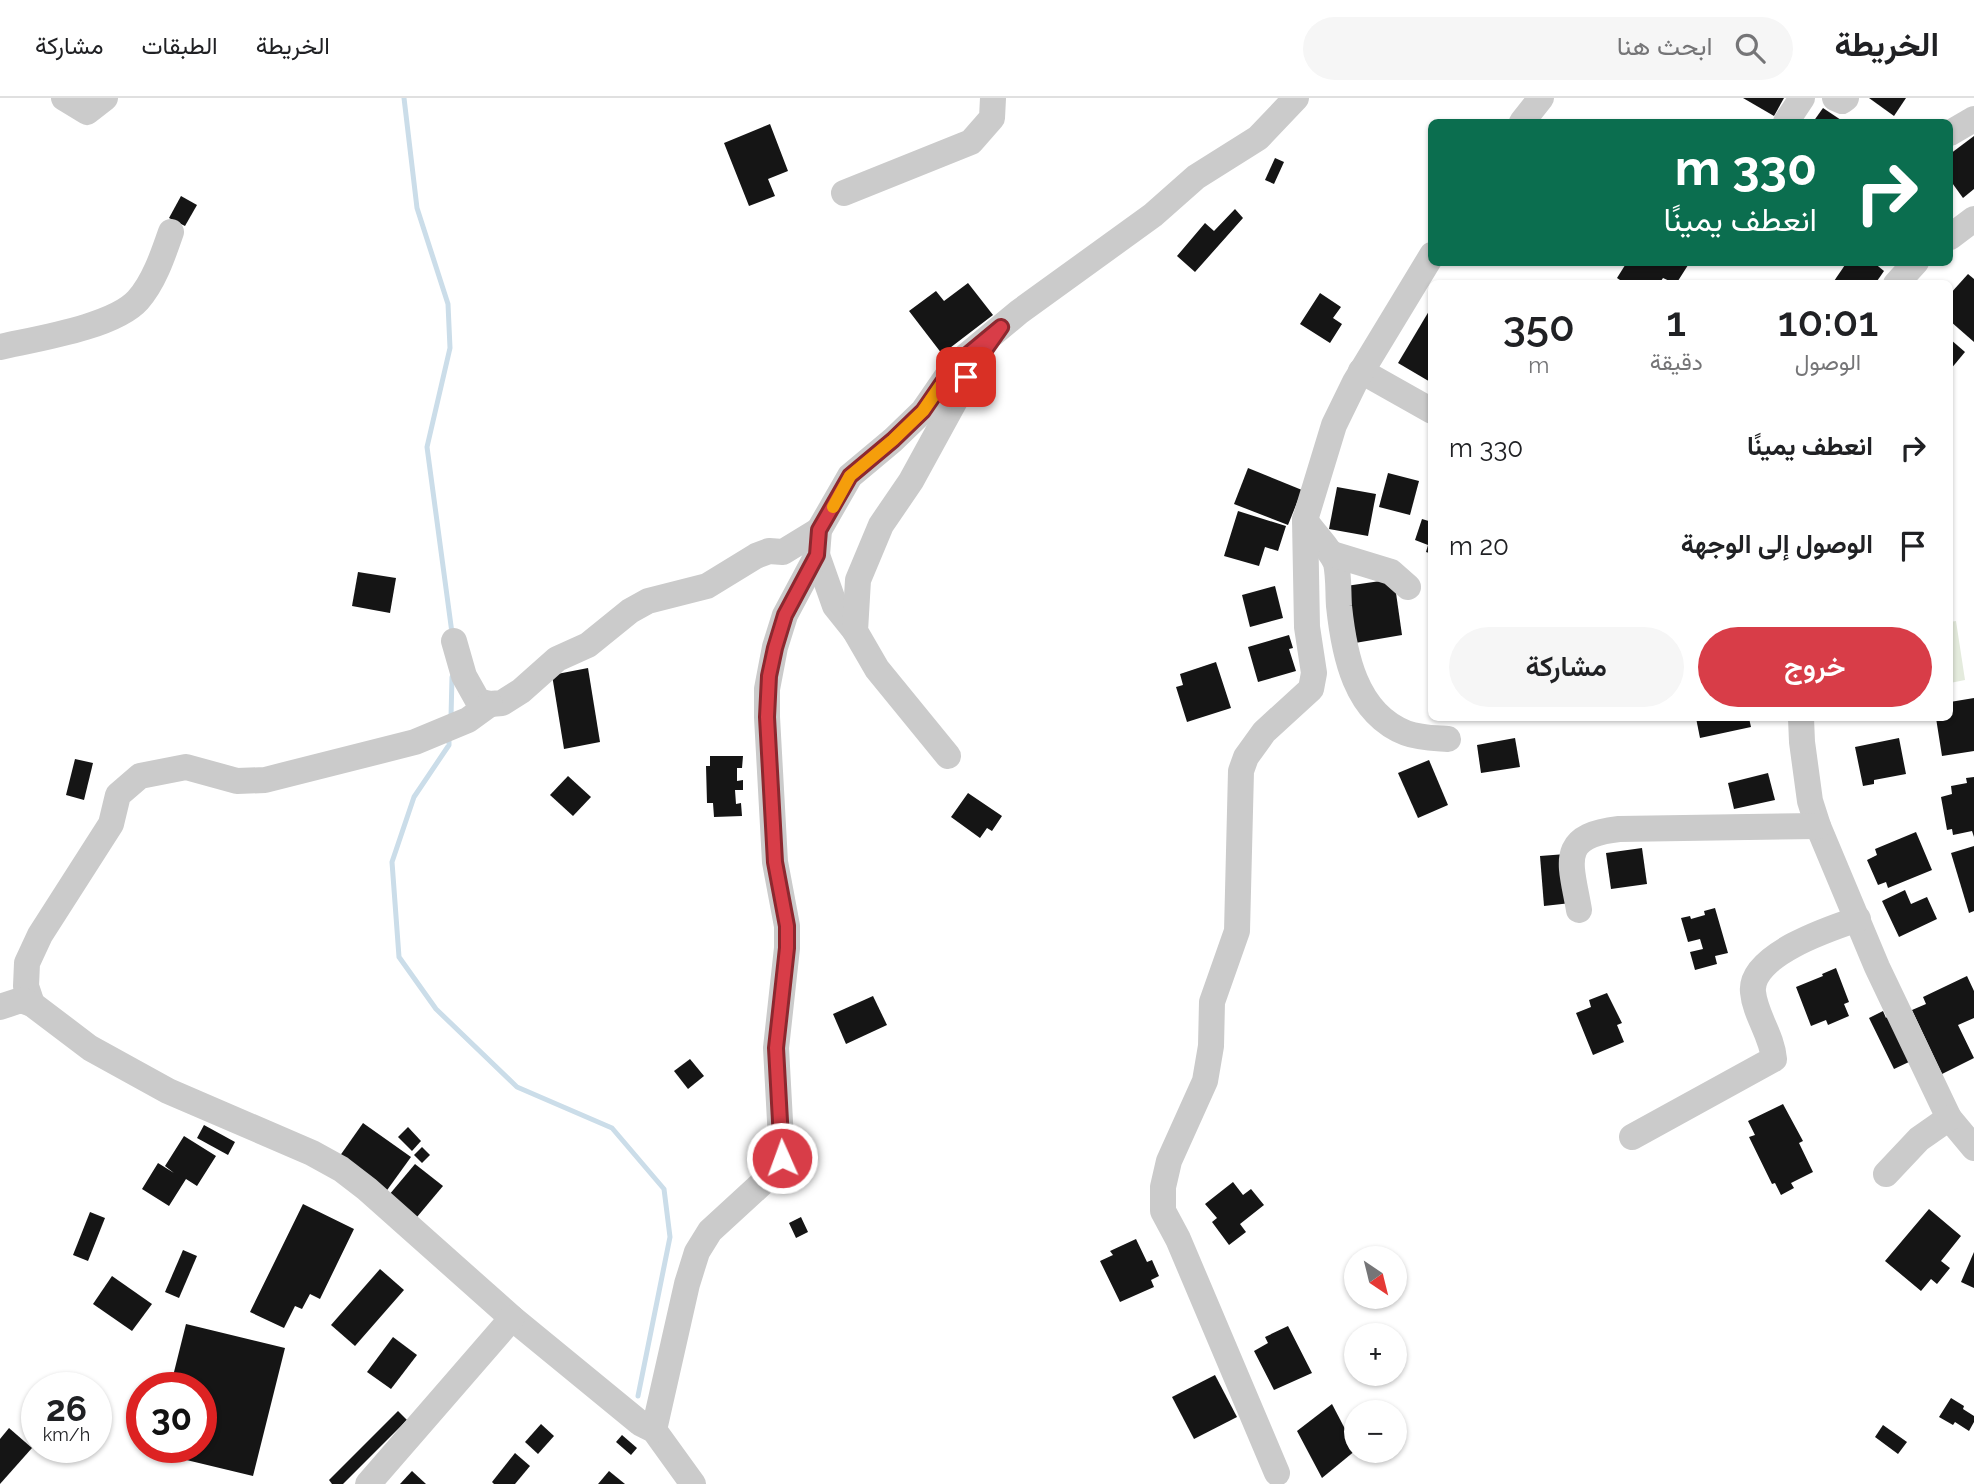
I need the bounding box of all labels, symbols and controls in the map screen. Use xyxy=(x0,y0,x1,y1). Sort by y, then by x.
search box xyxy=(1303,17,1793,80)
text: الخريطة xyxy=(1835,25,1939,64)
icon: search xyxy=(1731,29,1769,67)
text: مشاركة xyxy=(35,31,103,60)
text: الطبقات xyxy=(141,31,218,60)
text: الخريطة xyxy=(256,31,330,60)
text: ابحث هنا xyxy=(1617,31,1713,61)
text: 330 m xyxy=(1675,139,1817,196)
icon: right xyxy=(1841,147,1932,238)
text: انعطف يمينًا xyxy=(1664,201,1817,238)
text: 1 xyxy=(1666,297,1686,346)
text: 10:01 xyxy=(1778,297,1878,346)
text: 350 xyxy=(1503,302,1575,351)
pin xyxy=(936,347,996,407)
text: دقيقة xyxy=(1650,348,1703,375)
text: الوصول xyxy=(1795,348,1861,375)
text: m xyxy=(1528,351,1549,378)
icon: arrive xyxy=(947,358,985,396)
icon: right xyxy=(1894,429,1932,467)
text: انعطف يمينًا xyxy=(1747,431,1873,461)
text: 330 m xyxy=(1449,433,1523,463)
icon: arrive xyxy=(1894,527,1932,565)
text: الوصول إلى الوجهة xyxy=(1681,529,1873,559)
text: 20 m xyxy=(1449,531,1509,561)
button: مشاركة xyxy=(1449,627,1684,707)
button: خروج xyxy=(1698,627,1932,707)
position arrow xyxy=(745,1121,819,1195)
north arrow xyxy=(1344,1246,1407,1309)
map controls xyxy=(1344,1246,1407,1463)
button: + xyxy=(1344,1323,1407,1386)
speed limit sign: 30 xyxy=(126,1372,217,1463)
text: 26 xyxy=(46,1388,87,1429)
button: − xyxy=(1344,1400,1407,1463)
text: km/h xyxy=(43,1424,90,1445)

